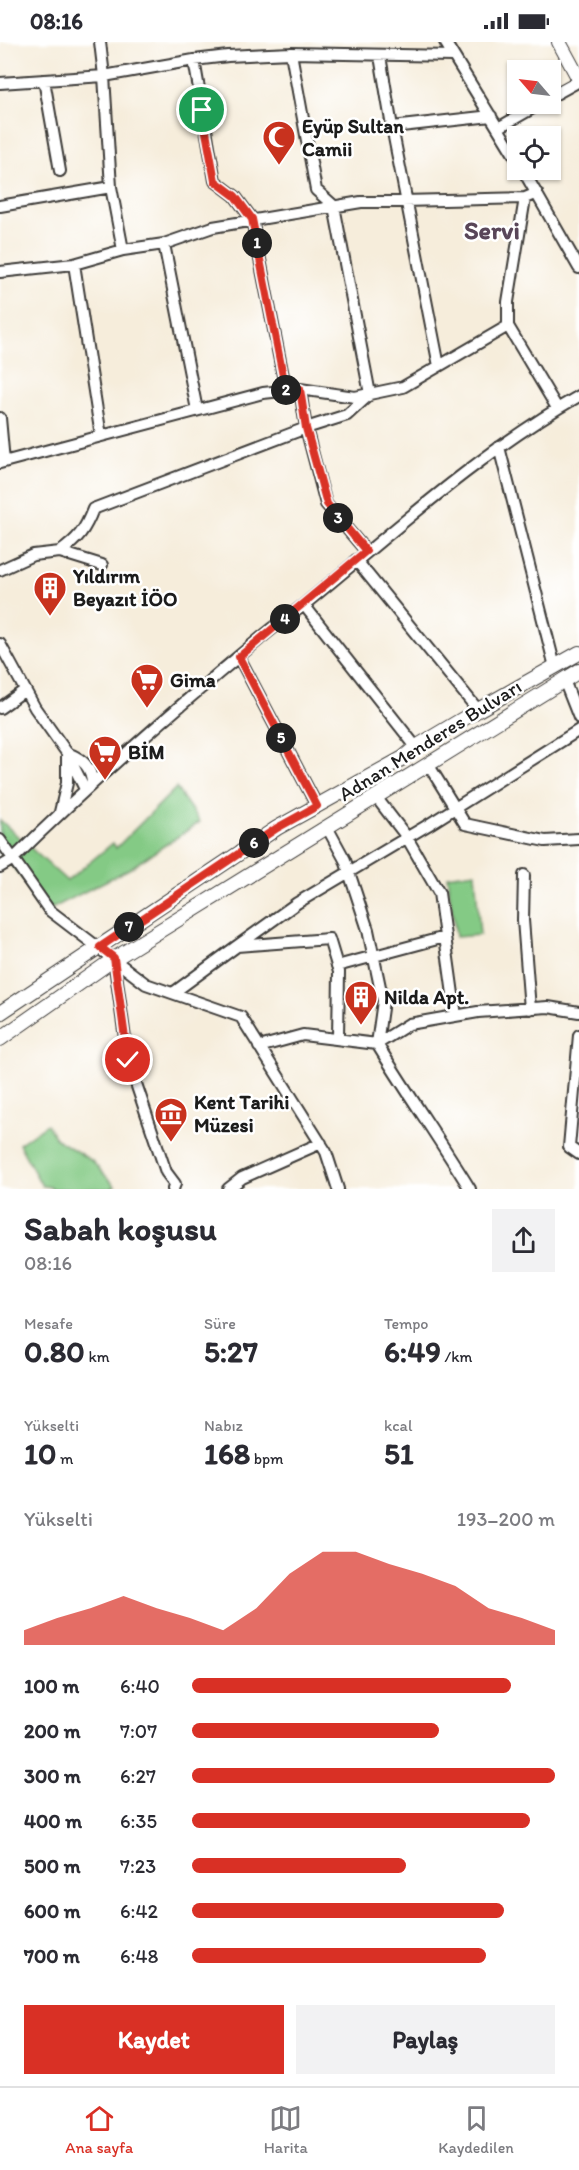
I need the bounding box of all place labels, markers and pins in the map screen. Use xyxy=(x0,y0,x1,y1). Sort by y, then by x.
pin xyxy=(176,84,227,135)
place label: Eyüp Sultan Camii xyxy=(302,114,404,161)
mosque icon: Eyüp Sultan Camii xyxy=(261,119,297,166)
pin: 1 xyxy=(242,228,272,258)
pin: 2 xyxy=(271,375,301,405)
pin: 3 xyxy=(323,503,353,533)
place label: Yıldırım Beyazıt İÖO xyxy=(72,564,177,612)
building icon: Yıldırım Beyazıt İÖO xyxy=(32,570,68,617)
pin: 4 xyxy=(270,604,300,634)
supermarket icon: Gima xyxy=(129,662,165,709)
place label: Gima xyxy=(170,668,216,692)
pin: 5 xyxy=(266,723,296,753)
supermarket icon: BİM xyxy=(87,734,123,781)
place label: BİM xyxy=(128,740,165,764)
pin: 6 xyxy=(239,828,269,858)
pin: 7 xyxy=(114,912,144,942)
building icon: Nilda Apt. xyxy=(343,979,379,1026)
place label: Nilda Apt. xyxy=(384,985,469,1010)
pin xyxy=(102,1034,153,1085)
place label: Kent Tarihi Müzesi xyxy=(194,1090,289,1137)
museum icon: Kent Tarihi Müzesi xyxy=(153,1096,189,1143)

